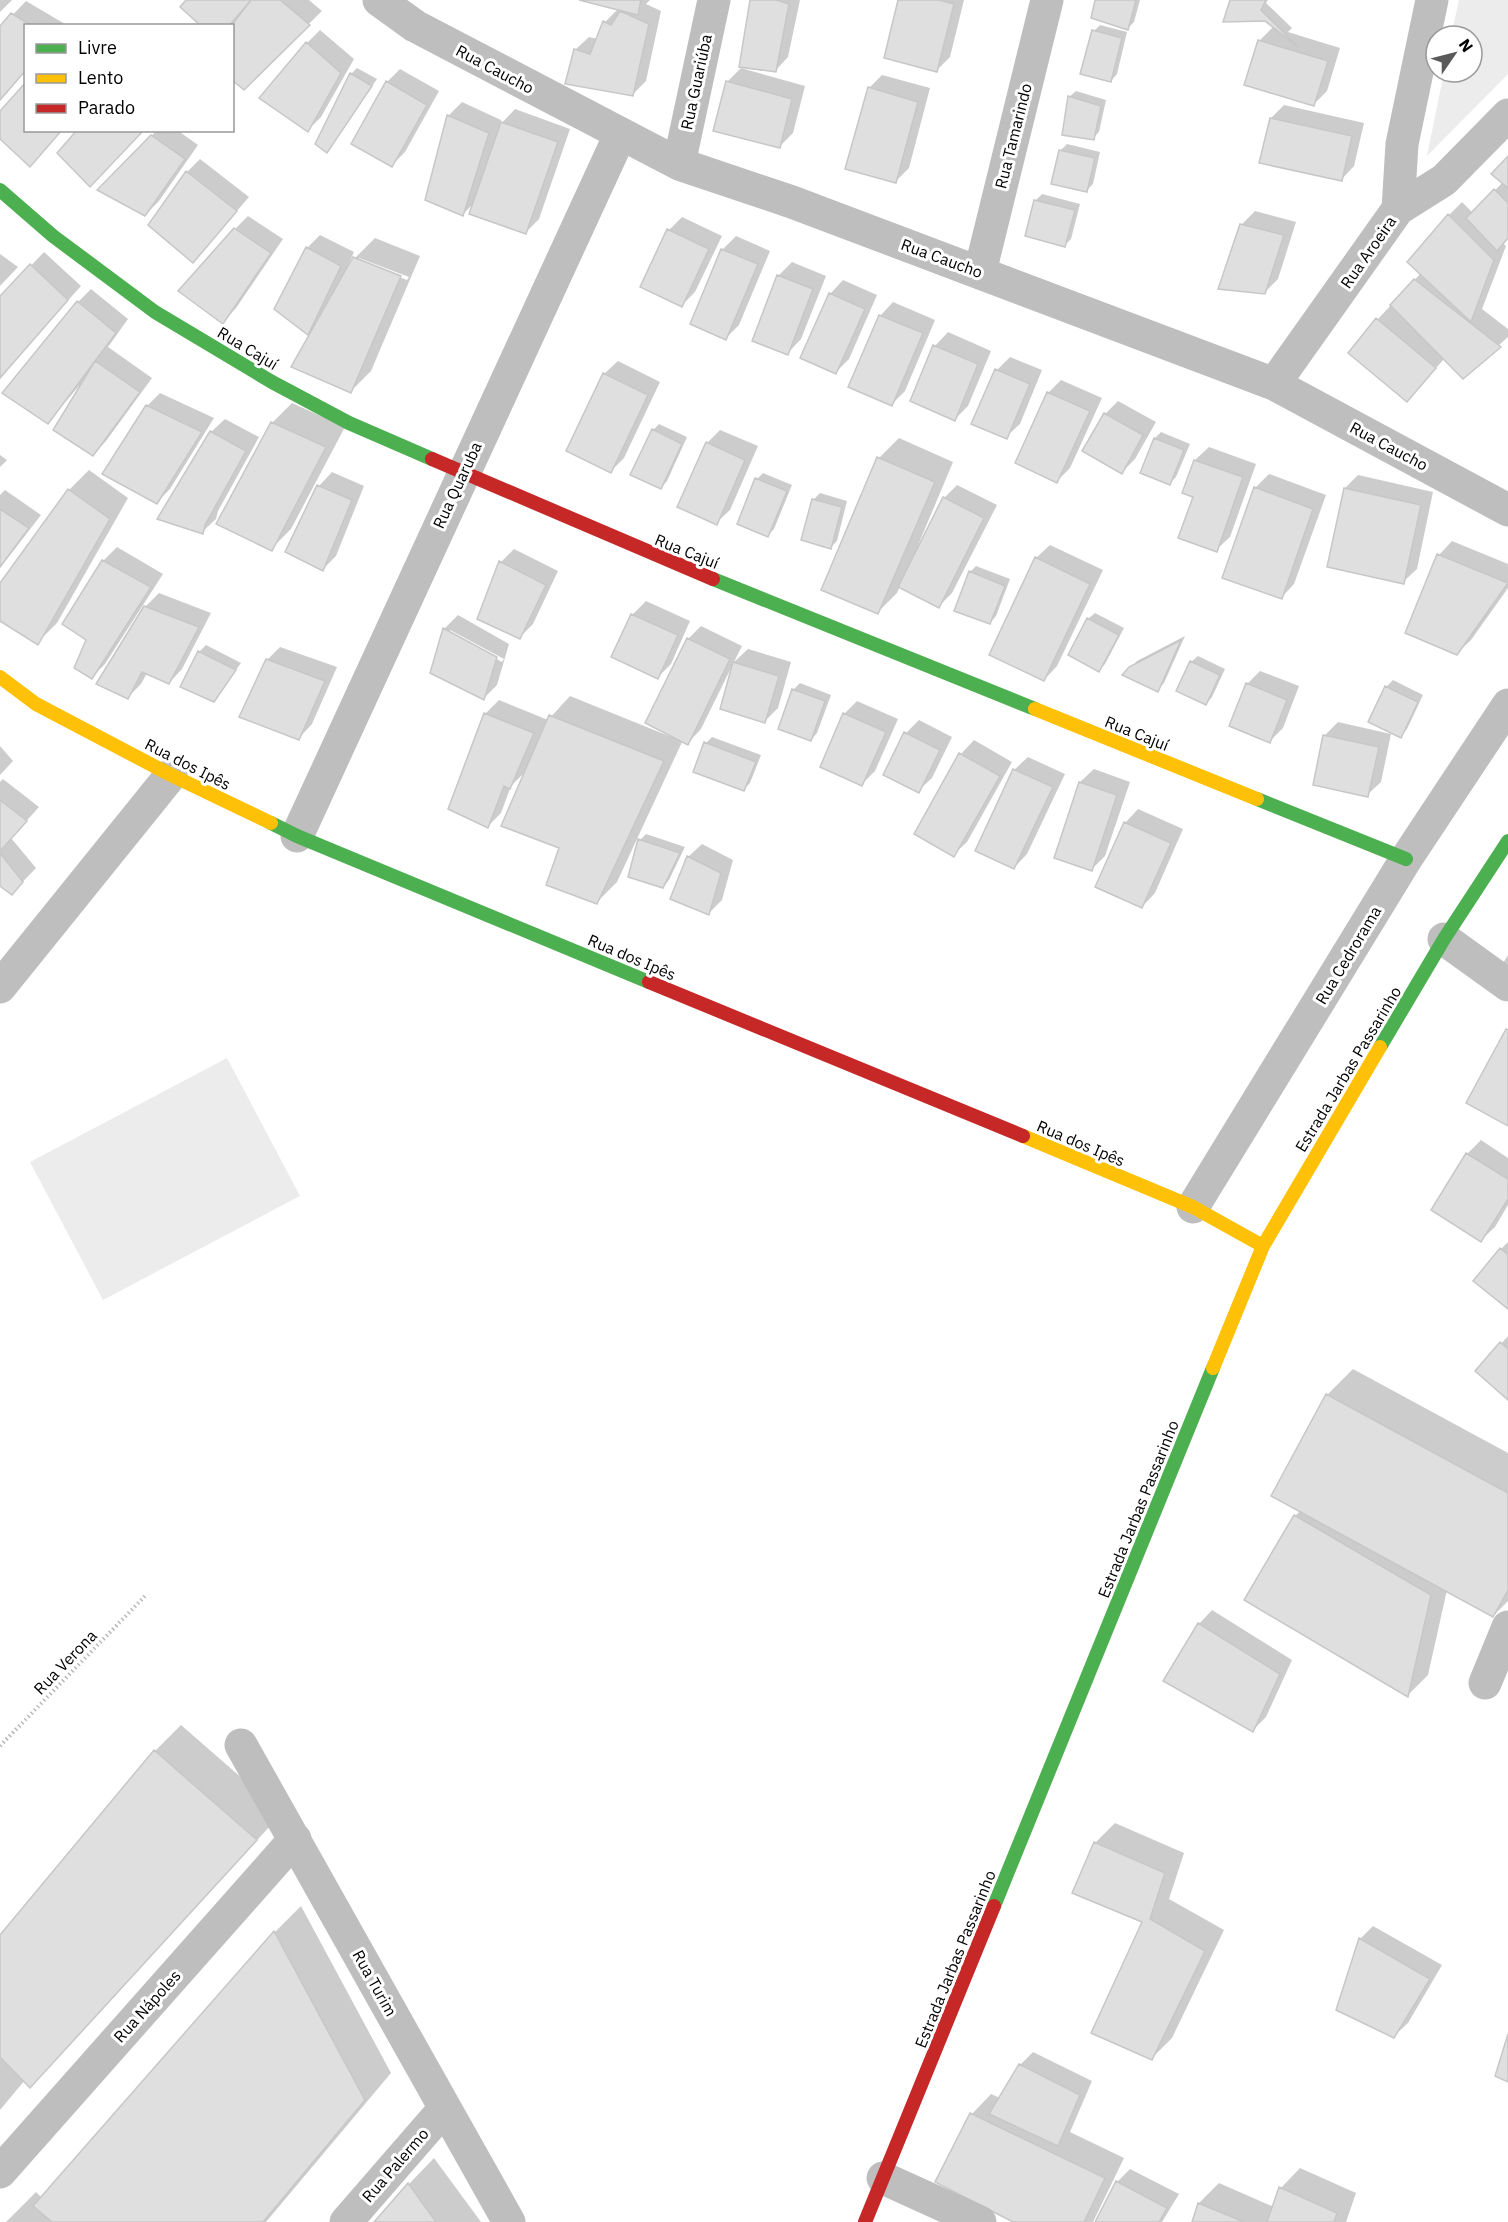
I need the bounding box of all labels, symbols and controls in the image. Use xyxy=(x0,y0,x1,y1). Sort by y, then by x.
legend xyxy=(24,24,234,132)
north arrow xyxy=(1424,24,1484,84)
street label: Rua Guariúba xyxy=(676,32,716,132)
text: N xyxy=(1455,35,1478,56)
text: Livre xyxy=(78,36,117,59)
street label: Rua Caucho xyxy=(453,40,537,98)
text: Lento xyxy=(78,66,123,89)
street label: Rua Tamarindo xyxy=(990,81,1036,191)
text: Parado xyxy=(78,96,135,119)
street label: Rua Aroeira xyxy=(1336,212,1400,292)
street label: Rua Caucho xyxy=(898,234,986,282)
street label: Rua Cajuí xyxy=(214,322,282,374)
street label: Rua Caucho xyxy=(1347,417,1431,475)
street label: Rua Quaruba xyxy=(428,438,486,532)
street label: Rua Cajuí xyxy=(652,529,722,573)
street label: Rua Cajuí xyxy=(1102,711,1172,755)
street label: Rua dos Ipês xyxy=(142,734,234,794)
street label: Rua Cedrorama xyxy=(1311,902,1385,1008)
street label: Rua dos Ipês xyxy=(585,929,679,985)
street label: Estrada Jarbas Passarinho xyxy=(1291,983,1405,1155)
street label: Rua dos Ipês xyxy=(1034,1115,1128,1171)
street label: Estrada Jarbas Passarinho xyxy=(1093,1417,1183,1601)
street label: Rua Verona xyxy=(29,1625,101,1698)
street label: Estrada Jarbas Passarinho xyxy=(910,1867,1000,2051)
street label: Rua Turim xyxy=(349,1946,401,2020)
street label: Rua Nápoles xyxy=(109,1966,185,2046)
street label: Rua Palermo xyxy=(357,2124,433,2206)

